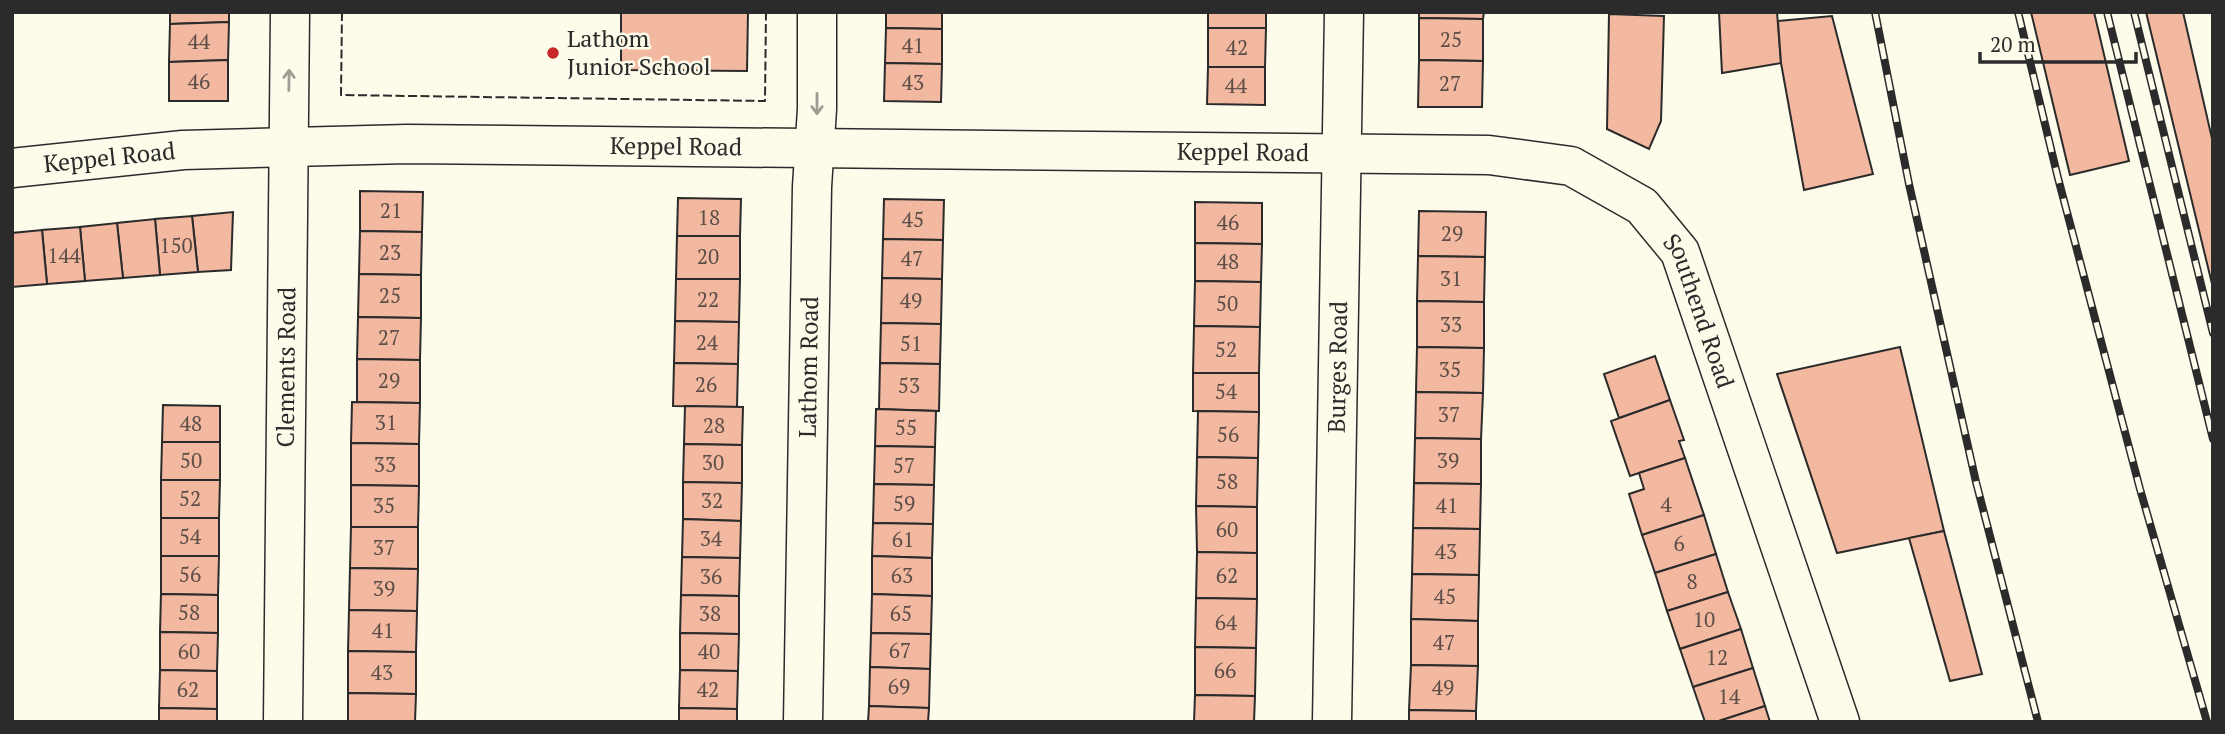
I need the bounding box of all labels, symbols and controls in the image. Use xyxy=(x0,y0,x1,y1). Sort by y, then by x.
scale bar xyxy=(1980,21,2136,65)
place label: Lathom Junior School xyxy=(567,22,711,82)
house number: 25 xyxy=(1440,25,1462,53)
house number: 44 xyxy=(188,27,211,55)
text: 20 m xyxy=(1990,30,2036,58)
house number: 41 xyxy=(902,31,924,59)
house number: 42 xyxy=(1226,33,1248,61)
marker: Lathom Junior School xyxy=(545,45,561,61)
house number: 46 xyxy=(188,67,210,95)
house number: 43 xyxy=(902,68,924,96)
one-way arrow xyxy=(283,69,296,92)
house number: 27 xyxy=(1439,69,1461,97)
house number: 44 xyxy=(1225,71,1248,99)
one-way arrow xyxy=(810,92,824,115)
street label: Keppel Road xyxy=(610,129,742,162)
street label: Keppel Road xyxy=(42,134,177,180)
street label: Keppel Road xyxy=(1177,135,1309,168)
house number: 21 xyxy=(380,196,402,224)
house number: 18 xyxy=(698,203,720,231)
house number: 45 xyxy=(902,205,924,233)
house number: 46 xyxy=(1217,208,1239,236)
house number: 29 xyxy=(1441,219,1463,247)
street label: Southend Road xyxy=(1656,227,1742,392)
house number: 150 xyxy=(159,231,193,259)
house number: 23 xyxy=(379,238,401,266)
house number: 144 xyxy=(47,241,82,269)
house number: 20 xyxy=(697,242,719,270)
house number: 47 xyxy=(901,244,923,272)
house number: 48 xyxy=(1217,247,1239,275)
house number: 31 xyxy=(1440,264,1462,292)
house number: 25 xyxy=(379,281,401,309)
house number: 22 xyxy=(697,285,719,313)
house number: 49 xyxy=(900,286,922,314)
street label: Clements Road xyxy=(269,287,302,447)
house number: 50 xyxy=(1216,289,1238,317)
street label: Lathom Road xyxy=(791,296,825,438)
street label: Burges Road xyxy=(1320,301,1354,433)
house number: 33 xyxy=(1440,310,1462,338)
house number: 27 xyxy=(378,323,400,351)
house number: 24 xyxy=(696,328,719,356)
house number: 51 xyxy=(900,329,922,357)
house number: 52 xyxy=(1215,335,1237,363)
house number: 35 xyxy=(1439,355,1461,383)
house number: 29 xyxy=(378,366,400,394)
house number: 26 xyxy=(695,370,717,398)
house number: 53 xyxy=(898,371,920,399)
house number: 54 xyxy=(1215,377,1238,405)
house number: 37 xyxy=(1438,400,1460,428)
house number: 31 xyxy=(375,408,397,436)
house number: 48 xyxy=(180,409,202,437)
house number: 28 xyxy=(703,411,725,439)
house number: 55 xyxy=(895,413,917,441)
house number: 56 xyxy=(1217,420,1239,448)
house number: 50 xyxy=(180,446,202,474)
house number: 39 xyxy=(1437,446,1459,474)
house number: 30 xyxy=(702,448,724,476)
house number: 33 xyxy=(374,450,396,478)
house number: 57 xyxy=(893,451,915,479)
house number: 58 xyxy=(1216,467,1238,495)
house number: 52 xyxy=(179,484,201,512)
house number: 32 xyxy=(701,486,723,514)
house number: 59 xyxy=(893,489,915,517)
house number: 4 xyxy=(1660,490,1672,518)
house number: 35 xyxy=(373,491,395,519)
house number: 41 xyxy=(1436,491,1458,519)
house number: 60 xyxy=(1216,515,1238,543)
house number: 54 xyxy=(179,522,202,550)
house number: 34 xyxy=(700,524,723,552)
house number: 61 xyxy=(892,525,914,553)
house number: 6 xyxy=(1673,529,1685,557)
house number: 37 xyxy=(373,533,395,561)
house number: 43 xyxy=(1435,537,1457,565)
house number: 56 xyxy=(179,560,201,588)
house number: 63 xyxy=(891,561,913,589)
house number: 62 xyxy=(1216,561,1238,589)
house number: 36 xyxy=(700,562,722,590)
house number: 8 xyxy=(1686,567,1698,595)
house number: 39 xyxy=(373,574,395,602)
house number: 45 xyxy=(1434,582,1456,610)
house number: 58 xyxy=(178,598,200,626)
house number: 38 xyxy=(699,599,721,627)
house number: 65 xyxy=(890,599,912,627)
house number: 10 xyxy=(1693,605,1715,633)
house number: 64 xyxy=(1215,608,1238,636)
house number: 41 xyxy=(372,616,394,644)
house number: 47 xyxy=(1433,628,1455,656)
house number: 67 xyxy=(889,636,911,664)
house number: 60 xyxy=(178,637,200,665)
house number: 40 xyxy=(698,637,720,665)
house number: 12 xyxy=(1706,643,1728,671)
house number: 66 xyxy=(1214,656,1236,684)
house number: 43 xyxy=(371,658,393,686)
house number: 69 xyxy=(888,672,910,700)
house number: 49 xyxy=(1432,673,1454,701)
house number: 62 xyxy=(177,675,199,703)
house number: 42 xyxy=(697,675,719,703)
house number: 14 xyxy=(1718,682,1741,710)

